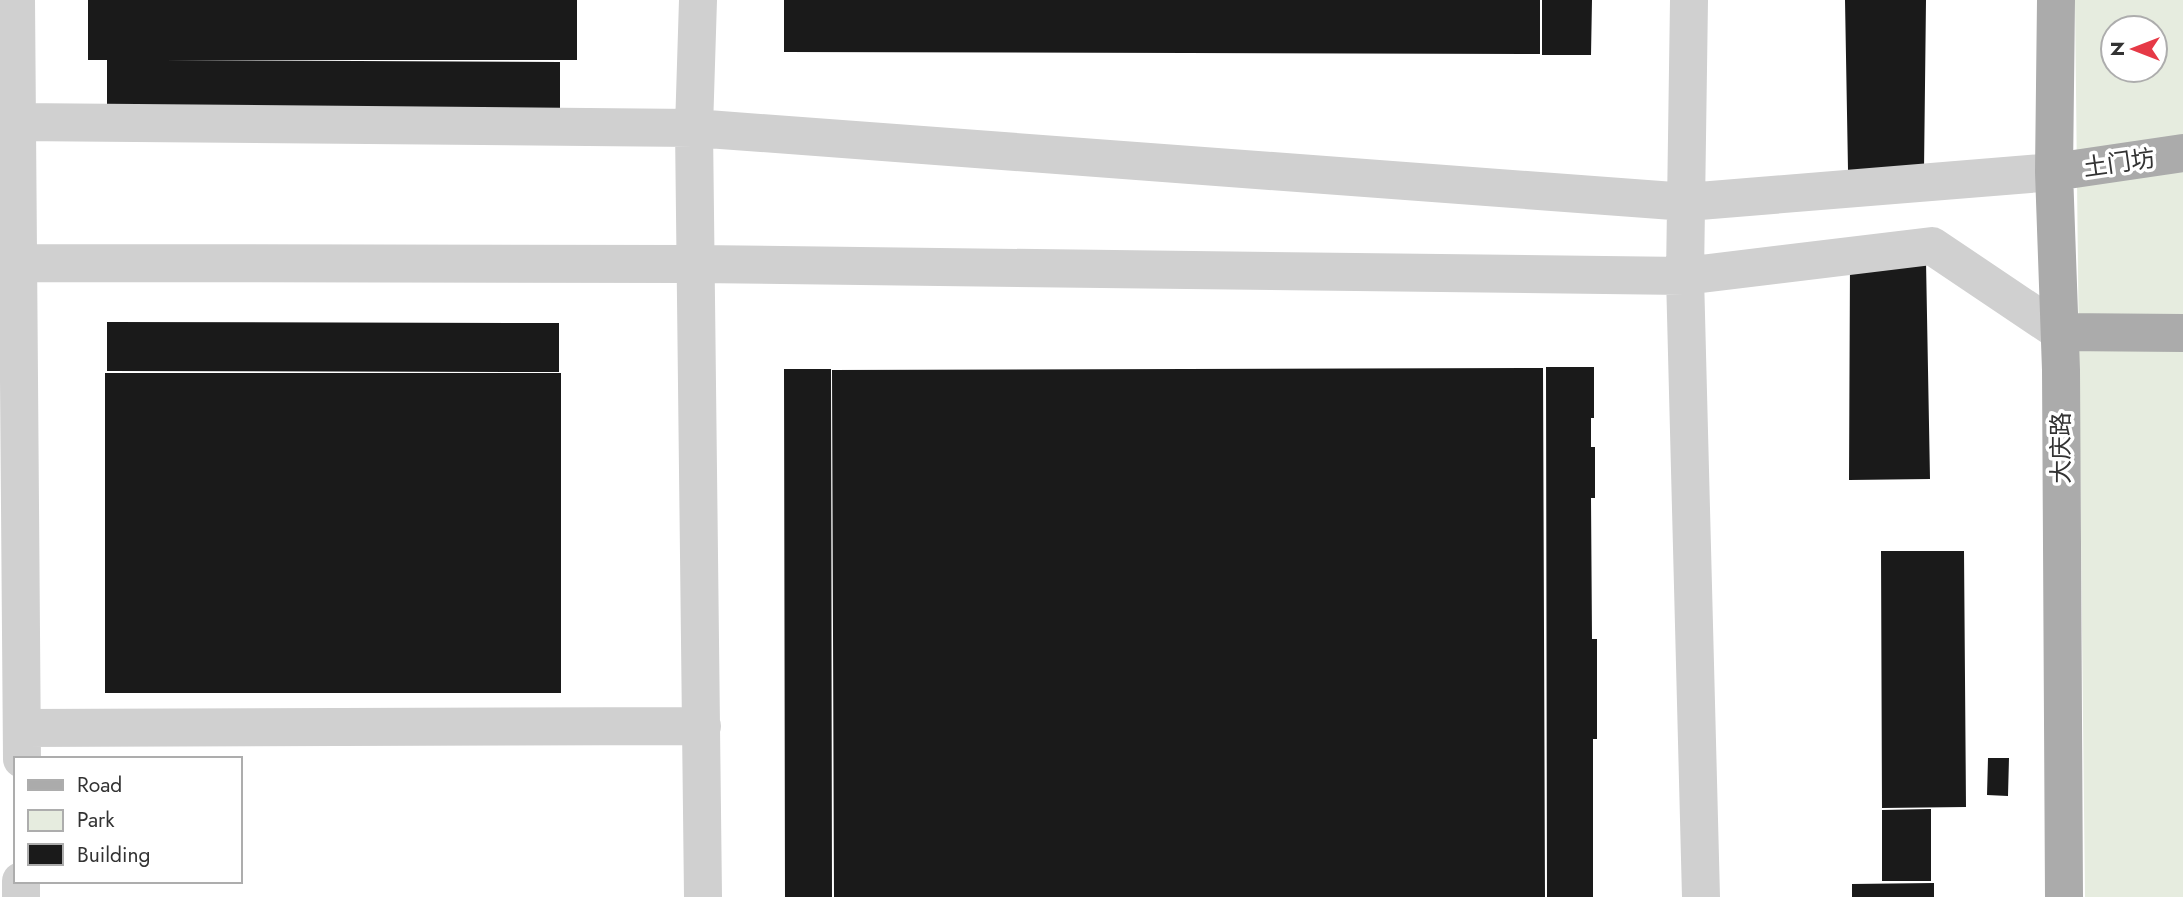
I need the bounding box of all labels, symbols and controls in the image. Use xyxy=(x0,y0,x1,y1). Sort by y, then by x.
north arrow xyxy=(2099,14,2169,84)
text: N xyxy=(2104,41,2131,57)
street label: 土门坊 xyxy=(2081,140,2157,185)
street label: 大庆路 xyxy=(2043,412,2078,484)
legend xyxy=(14,757,242,883)
text: Road xyxy=(77,770,122,800)
text: Park xyxy=(77,805,115,835)
text: Building xyxy=(77,840,150,870)

